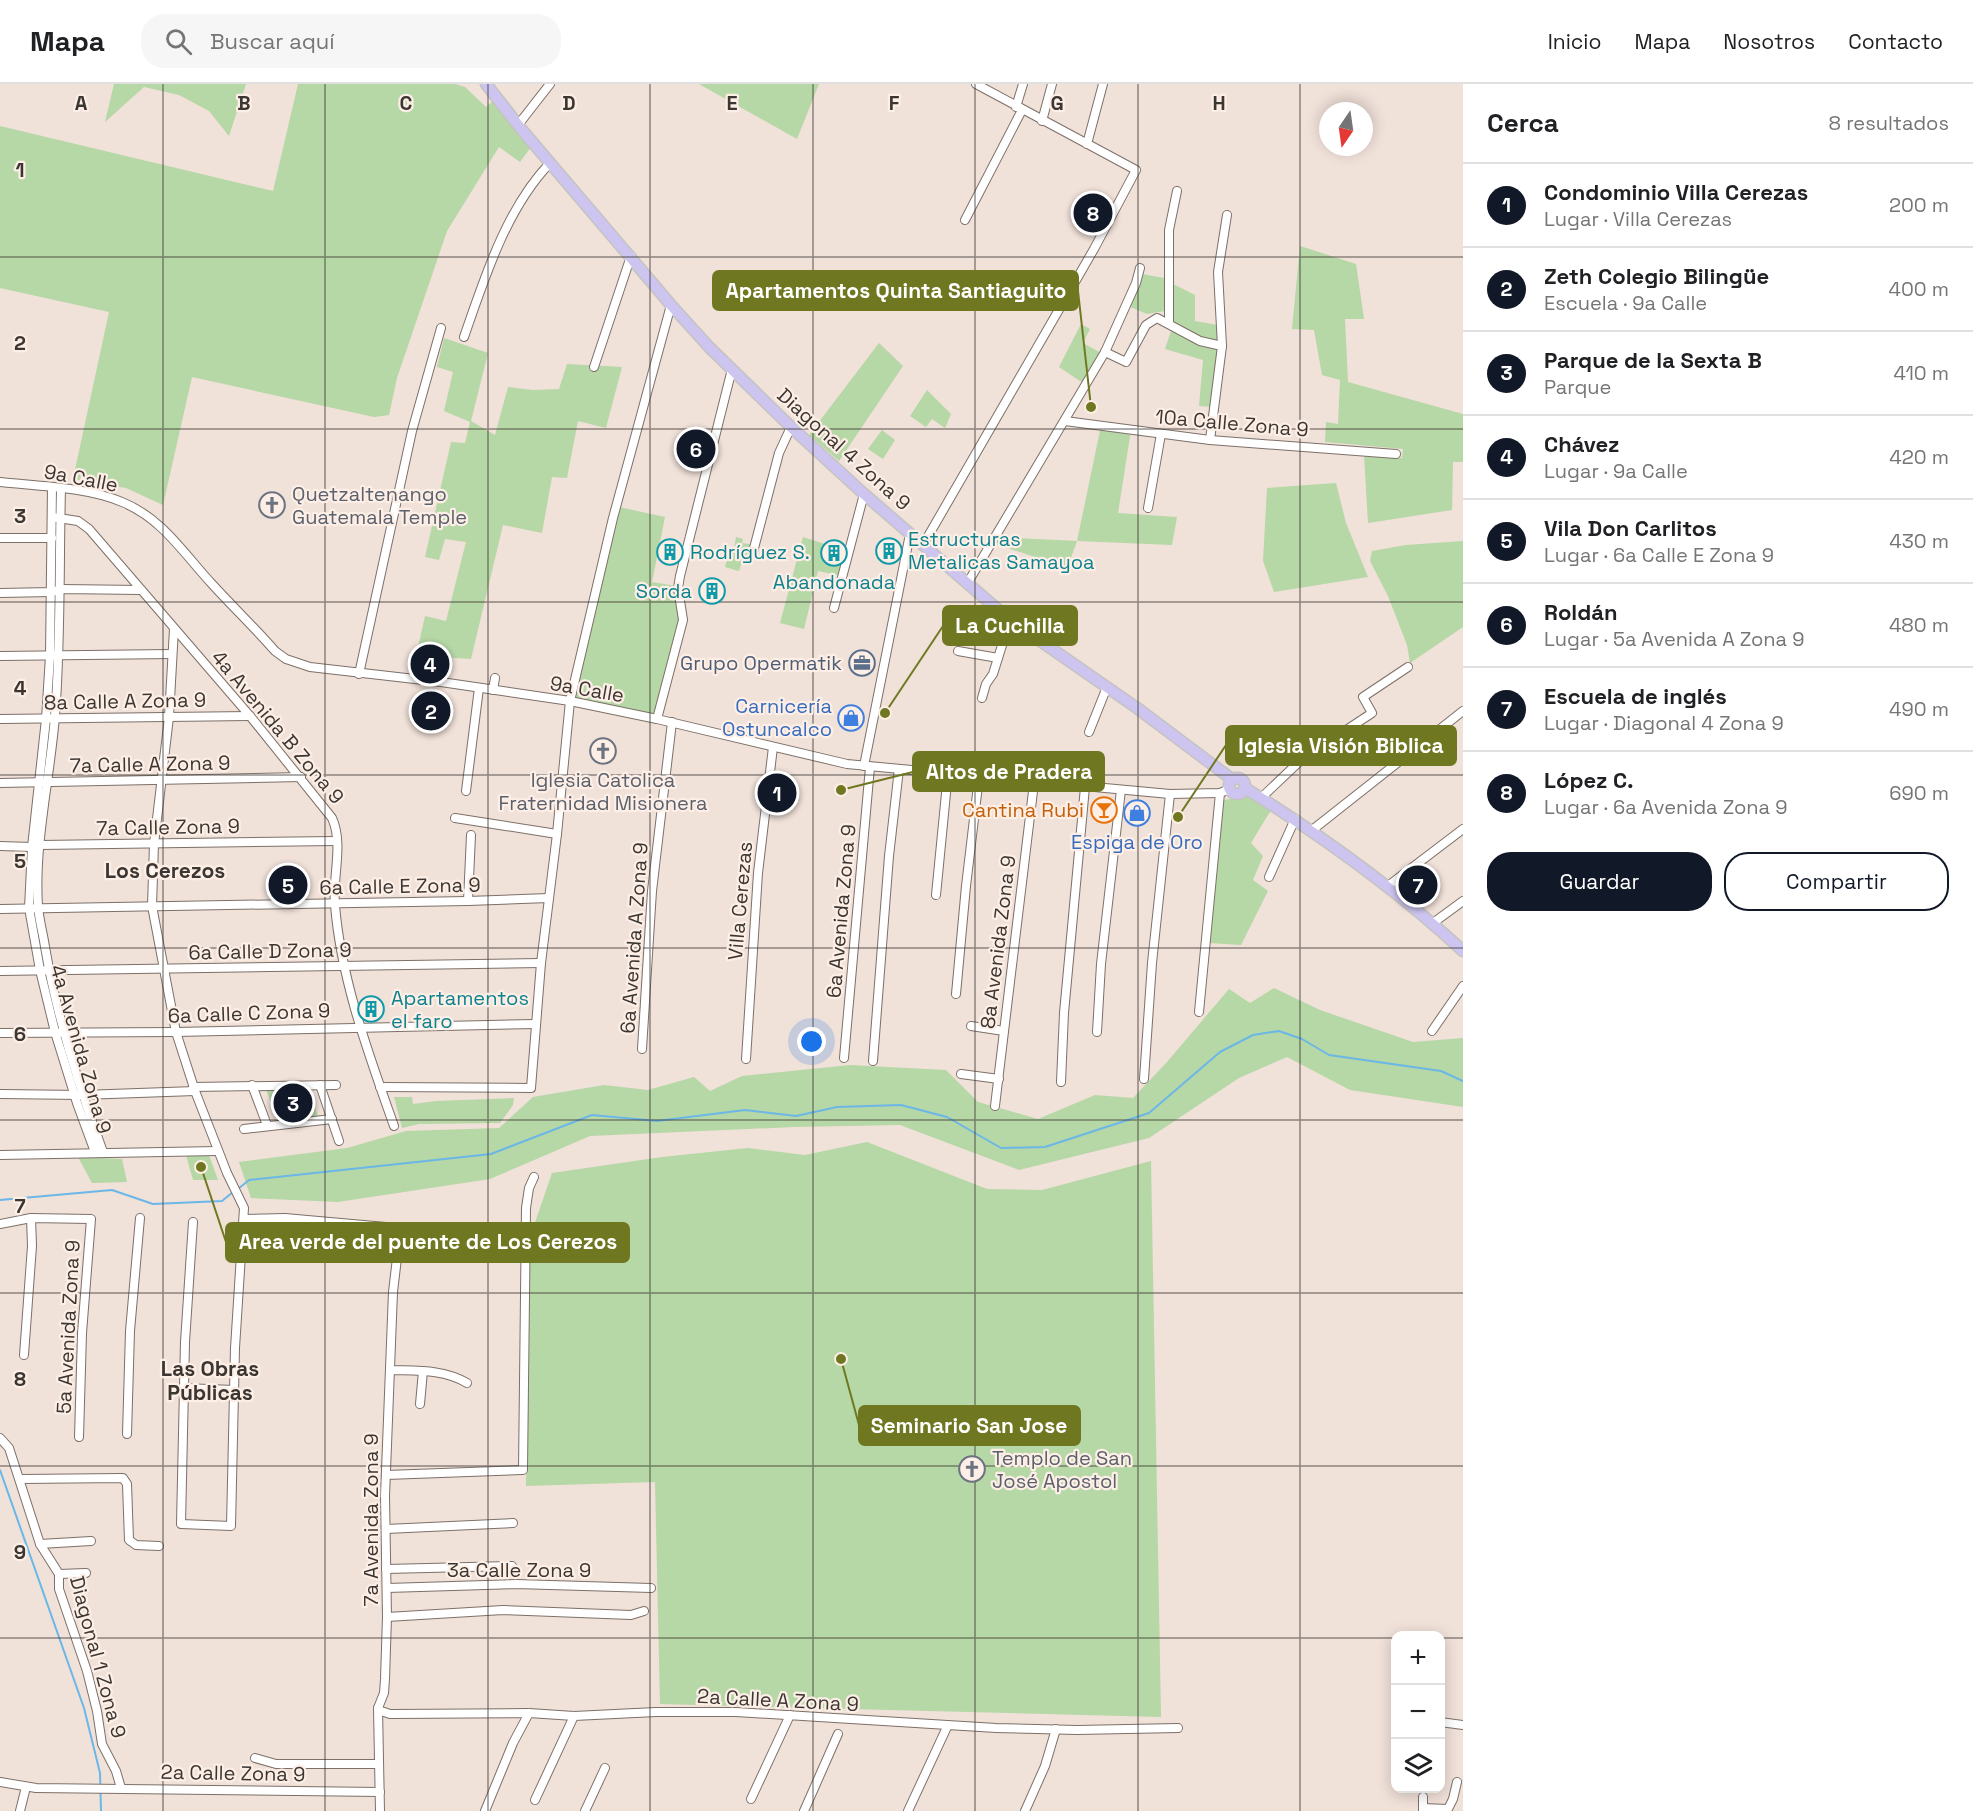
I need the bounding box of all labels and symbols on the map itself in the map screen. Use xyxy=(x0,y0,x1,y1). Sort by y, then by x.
text: A xyxy=(75,90,88,116)
text: B xyxy=(237,90,251,116)
text: C xyxy=(400,90,413,116)
text: D xyxy=(562,90,576,116)
text: E xyxy=(726,90,738,116)
text: F xyxy=(889,90,900,116)
text: G xyxy=(1050,90,1064,116)
text: H xyxy=(1212,90,1226,116)
north arrow xyxy=(1319,102,1373,156)
text: 1 xyxy=(15,157,25,183)
pin: 8 xyxy=(1074,190,1112,236)
callout: Apartamentos Quinta Santiaguito xyxy=(713,271,1078,310)
text: Apartamentos Quinta Santiaguito xyxy=(726,277,1066,304)
text: 2 xyxy=(14,330,26,356)
street label: Diagonal 4 Zona 9 xyxy=(772,382,916,516)
street label: 10a Calle Zona 9 xyxy=(1154,403,1310,443)
pin: 6 xyxy=(676,426,716,472)
street label: 9a Calle xyxy=(42,458,120,498)
place label: Quetzaltenango Guatemala Temple xyxy=(292,481,467,530)
church icon: Quetzaltenango Guatemala Temple xyxy=(257,490,287,520)
text: 3 xyxy=(14,503,26,529)
place label: Estructuras Metalicas Samayoa xyxy=(908,526,1095,575)
building icon: Estructuras Metalicas Samayoa xyxy=(874,536,904,566)
building icon: Rodríguez S. xyxy=(655,537,685,567)
building icon: Abandonada xyxy=(819,538,849,568)
place label: Rodríguez S. xyxy=(690,539,810,565)
place label: Abandonada xyxy=(773,569,895,595)
building icon: Sorda xyxy=(697,576,727,606)
place label: Sorda xyxy=(636,578,692,604)
callout: La Cuchilla xyxy=(943,606,1077,645)
text: La Cuchilla xyxy=(955,612,1065,639)
pin: 4 xyxy=(410,642,450,686)
street label: 4a Avenida B Zona 9 xyxy=(206,645,350,809)
office icon: Grupo Opermatik xyxy=(847,648,877,678)
place label: Grupo Opermatik xyxy=(680,650,842,676)
street label: 9a Calle xyxy=(548,670,626,708)
text: 4 xyxy=(14,675,27,701)
street label: 8a Calle A Zona 9 xyxy=(44,687,206,715)
pin: 2 xyxy=(412,688,450,734)
place label: Carnicería Ostuncalco xyxy=(722,693,832,742)
shop icon: Carnicería Ostuncalco xyxy=(836,703,866,733)
callout: Iglesia Visión Biblica xyxy=(1226,726,1456,765)
text: Iglesia Visión Biblica xyxy=(1238,732,1444,759)
church icon: Iglesia Catolica Fraternidad Misionera xyxy=(588,736,618,766)
street label: 7a Calle A Zona 9 xyxy=(69,750,231,778)
callout: Altos de Pradera xyxy=(913,752,1104,791)
text: Altos de Pradera xyxy=(926,758,1092,785)
place label: Iglesia Catolica Fraternidad Misionera xyxy=(498,767,708,816)
pin: 1 xyxy=(758,770,796,816)
bar icon: Cantina Rubi xyxy=(1089,795,1119,825)
place label: Cantina Rubi xyxy=(962,797,1084,823)
shop icon: Espiga de Oro xyxy=(1122,798,1152,828)
street label: 7a Calle Zona 9 xyxy=(96,813,240,841)
street label: 6a Avenida Zona 9 xyxy=(820,823,862,999)
place label: Espiga de Oro xyxy=(1071,829,1203,855)
street label: Villa Cerezas xyxy=(722,840,758,962)
street label: 6a Avenida A Zona 9 xyxy=(614,841,654,1035)
text: 5 xyxy=(14,848,26,874)
street label: 8a Avenida Zona 9 xyxy=(974,854,1022,1030)
district label: Los Cerezos xyxy=(105,857,225,884)
pin: 5 xyxy=(268,862,308,908)
pin: 7 xyxy=(1398,862,1438,908)
street label: 6a Calle E Zona 9 xyxy=(319,872,481,900)
street label: 6a Calle D Zona 9 xyxy=(188,937,352,965)
street label: 4a Avenida Zona 9 xyxy=(44,961,118,1137)
place label: Apartamentos el faro xyxy=(391,985,529,1034)
building icon: Apartamentos el faro xyxy=(356,994,386,1024)
street label: 6a Calle C Zona 9 xyxy=(167,997,331,1029)
text: 6 xyxy=(14,1021,26,1047)
your location xyxy=(797,1027,826,1056)
pin: 3 xyxy=(274,1080,312,1126)
text: 7 xyxy=(14,1193,26,1219)
callout: Area verde del puente de Los Cerezos xyxy=(226,1223,629,1262)
text: Area verde del puente de Los Cerezos xyxy=(239,1228,617,1255)
street label: 5a Avenida Zona 9 xyxy=(50,1239,86,1415)
district label: Las Obras Públicas xyxy=(161,1355,259,1406)
text: 8 xyxy=(14,1366,26,1392)
callout: Seminario San Jose xyxy=(859,1406,1080,1445)
text: Seminario San Jose xyxy=(871,1412,1067,1439)
street label: 7a Avenida Zona 9 xyxy=(358,1433,384,1607)
place label: Templo de San José Apostol xyxy=(992,1445,1132,1494)
church icon: Templo de San José Apostol xyxy=(957,1454,987,1484)
text: 9 xyxy=(14,1539,26,1565)
street label: 3a Calle Zona 9 xyxy=(447,1557,591,1583)
street label: Diagonal 1 Zona 9 xyxy=(64,1573,132,1741)
street label: 2a Calle A Zona 9 xyxy=(697,1683,859,1717)
street label: 2a Calle Zona 9 xyxy=(161,1759,305,1787)

